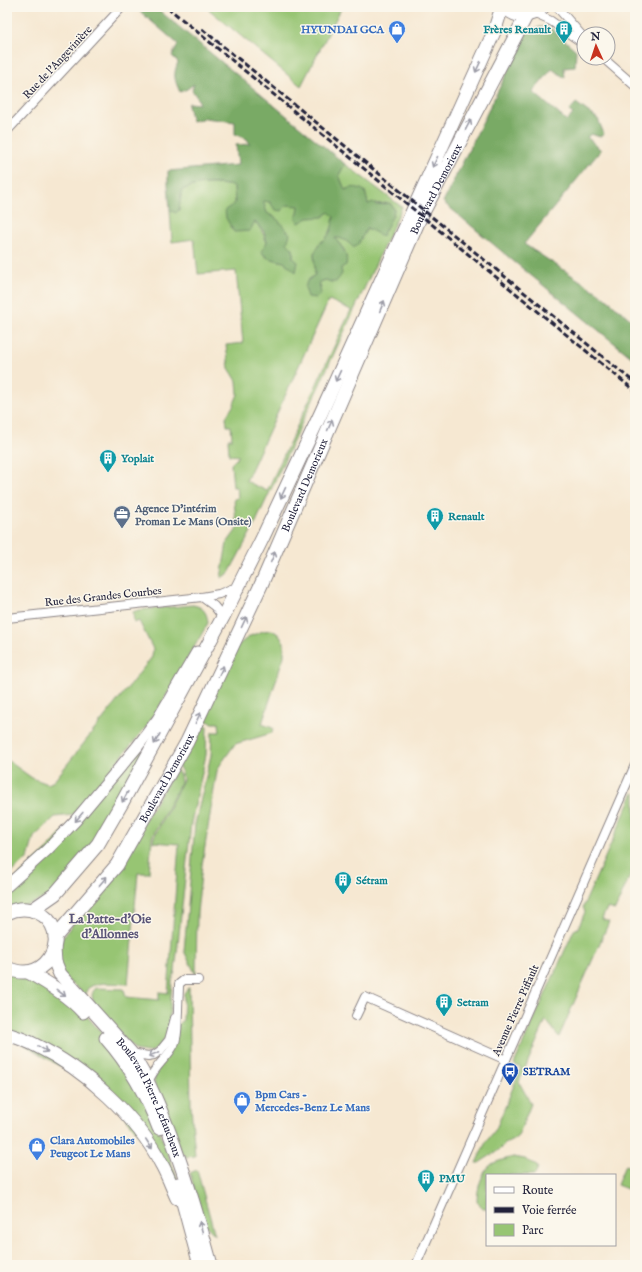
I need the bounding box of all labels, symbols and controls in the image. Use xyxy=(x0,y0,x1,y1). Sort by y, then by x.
shop icon: HYUNDAI GCA xyxy=(387,19,407,44)
building icon: Frères Renault xyxy=(554,19,574,44)
street label: Rue de l'Angevinière xyxy=(20,23,95,102)
place label: HYUNDAI GCA xyxy=(301,23,385,37)
place label: Frères Renault xyxy=(483,23,551,37)
north arrow xyxy=(576,26,616,66)
text: N xyxy=(589,30,601,44)
one-way arrow xyxy=(474,61,481,73)
one-way arrow xyxy=(465,120,473,132)
street label: Boulevard Demorieux xyxy=(408,141,466,237)
one-way arrow xyxy=(431,155,438,167)
one-way arrow xyxy=(379,300,386,312)
one-way arrow xyxy=(334,369,341,381)
one-way arrow xyxy=(327,419,334,431)
street label: Boulevard Demorieux xyxy=(279,436,332,534)
building icon: Yoplait xyxy=(98,448,118,473)
place label: Yoplait xyxy=(121,452,154,466)
one-way arrow xyxy=(279,487,286,499)
place label: Agence D'intérim Proman Le Mans (Onsite) xyxy=(134,502,252,529)
office icon: Agence D'intérim Proman Le Mans (Onsite) xyxy=(112,504,132,529)
building icon: Renault xyxy=(425,506,445,531)
place label: Renault xyxy=(448,510,485,524)
one-way arrow xyxy=(270,551,277,563)
street label: Rue des Grandes Courbes xyxy=(44,584,162,610)
one-way arrow xyxy=(241,617,248,629)
one-way arrow xyxy=(218,665,225,677)
one-way arrow xyxy=(195,712,202,724)
street label: Boulevard Demorieux xyxy=(136,731,198,826)
one-way arrow xyxy=(152,733,160,745)
one-way arrow xyxy=(121,791,129,803)
one-way arrow xyxy=(74,811,83,822)
building icon: Sétram xyxy=(333,870,353,895)
place label: Sétram xyxy=(356,874,388,888)
one-way arrow xyxy=(99,875,108,886)
district label: La Patte-d'Oie d'Allonnes xyxy=(68,911,151,943)
street label: Avenue Pierre Piffault xyxy=(489,962,543,1059)
one-way arrow xyxy=(55,988,66,997)
building icon: Setram xyxy=(434,992,454,1017)
place label: Setram xyxy=(457,996,489,1010)
street label: Boulevard Pierre Lefaucheux xyxy=(113,1035,184,1160)
one-way arrow xyxy=(37,1046,49,1054)
one-way arrow xyxy=(148,1050,160,1058)
bus stop icon: SETRAM xyxy=(500,1061,520,1086)
place label: SETRAM xyxy=(523,1065,571,1079)
place label: Bpm Cars - Mercedes-Benz Le Mans xyxy=(255,1088,370,1115)
shop icon: Bpm Cars - Mercedes-Benz Le Mans xyxy=(232,1090,252,1115)
place label: Clara Automobiles Peugeot Le Mans xyxy=(50,1134,135,1161)
shop icon: Clara Automobiles Peugeot Le Mans xyxy=(27,1136,47,1161)
one-way arrow xyxy=(145,1138,153,1149)
building icon: PMU xyxy=(416,1168,436,1193)
place label: PMU xyxy=(439,1172,466,1186)
legend xyxy=(486,1174,616,1246)
text: Route xyxy=(522,1183,554,1198)
text: Voie ferrée xyxy=(521,1203,577,1218)
one-way arrow xyxy=(197,1221,204,1234)
text: Parc xyxy=(522,1223,544,1238)

